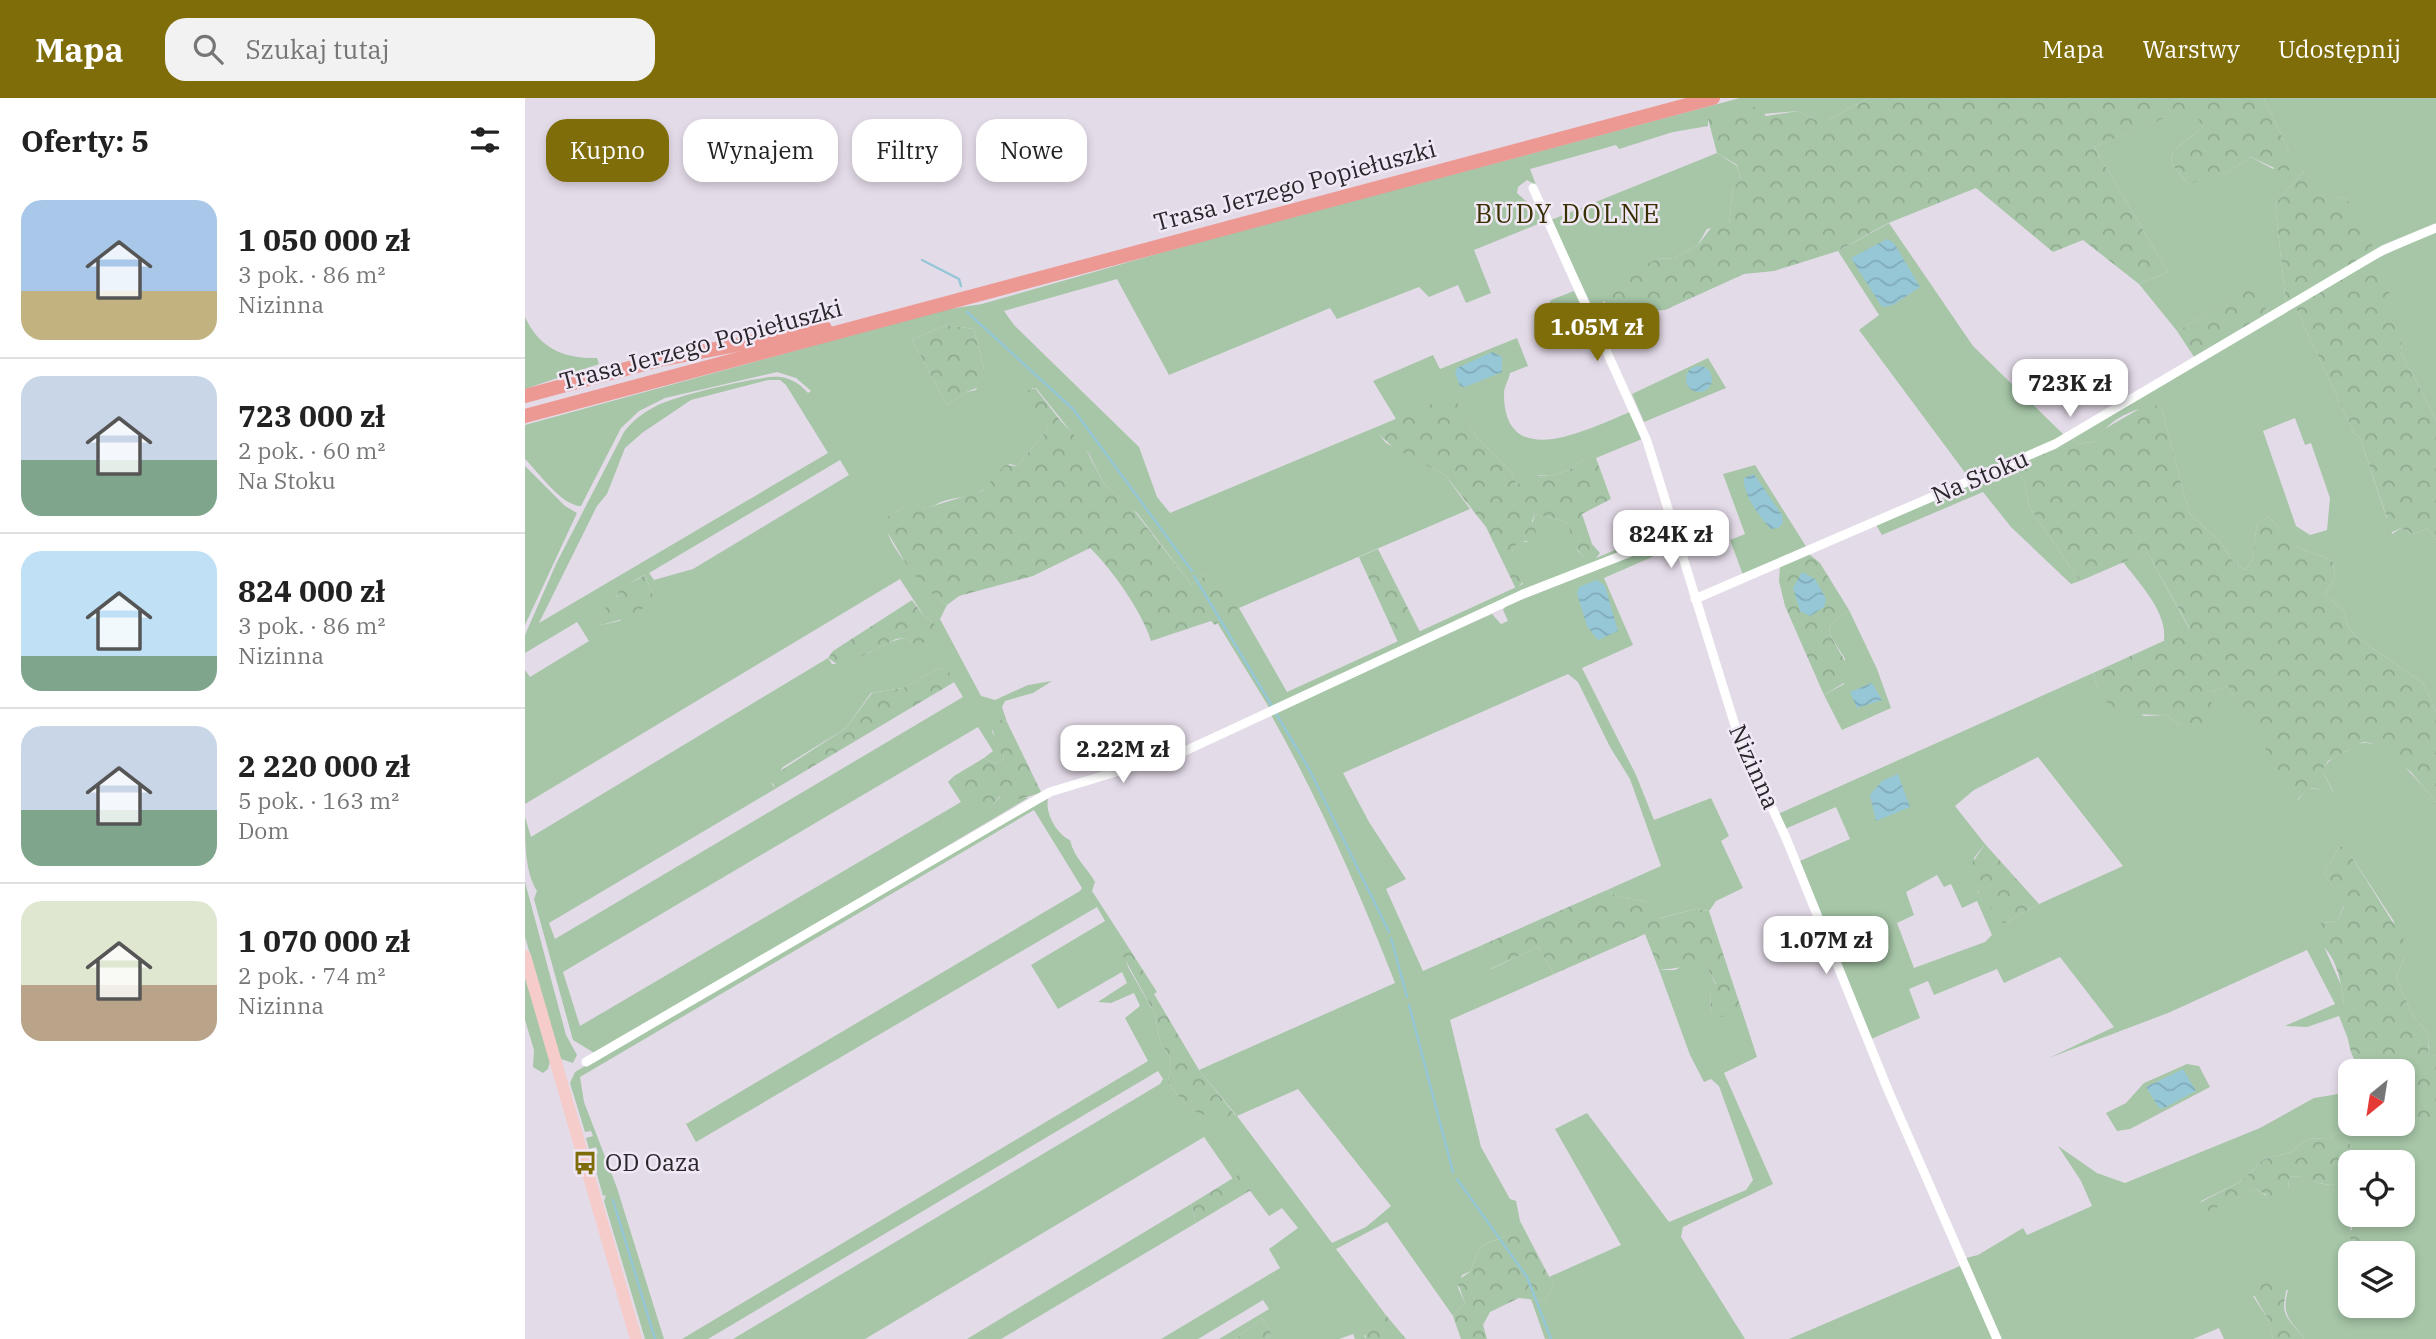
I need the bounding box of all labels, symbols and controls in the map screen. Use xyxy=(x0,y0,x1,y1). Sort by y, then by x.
search box xyxy=(165,18,655,81)
text: Mapa xyxy=(35,28,123,71)
icon: search xyxy=(189,30,227,68)
text: Szukaj tutaj xyxy=(245,32,390,66)
text: Mapa xyxy=(2042,33,2104,65)
text: Warstwy xyxy=(2142,33,2240,65)
text: Udostępnij xyxy=(2278,33,2401,65)
chip: Kupno xyxy=(546,119,669,182)
chip: Wynajem xyxy=(683,119,838,182)
chip: Filtry xyxy=(852,119,962,182)
chip: Nowe xyxy=(976,119,1087,182)
text: Oferty: 5 xyxy=(21,121,149,160)
icon: filters xyxy=(466,121,504,159)
street label: Trasa Jerzego Popiełuszki xyxy=(1150,132,1439,238)
district label: BUDY DOLNE xyxy=(1475,196,1661,230)
text: 1 050 000 zł xyxy=(238,220,410,259)
icon: home xyxy=(77,228,161,312)
text: 3 pok. · 86 m² xyxy=(238,259,385,289)
text: Nizinna xyxy=(238,289,324,319)
street label: Trasa Jerzego Popiełuszki xyxy=(556,291,845,397)
pin: 1.05M zł xyxy=(1525,303,1669,363)
text: 1.05M zł xyxy=(1550,311,1644,341)
pin: 723K zł xyxy=(2005,360,2135,419)
text: 723K zł xyxy=(2028,367,2112,397)
text: 723 000 zł xyxy=(238,396,385,435)
icon: home xyxy=(77,404,161,488)
text: 2 pok. · 60 m² xyxy=(238,435,385,465)
street label: Na Stoku xyxy=(1926,441,2033,511)
text: Na Stoku xyxy=(238,465,336,495)
pin: 824K zł xyxy=(1606,510,1736,570)
text: 824K zł xyxy=(1629,518,1713,548)
text: 824 000 zł xyxy=(238,571,385,610)
icon: home xyxy=(77,579,161,663)
text: 3 pok. · 86 m² xyxy=(238,610,385,640)
text: Nizinna xyxy=(238,640,324,670)
street label: Nizinna xyxy=(1722,719,1788,814)
pin: 2.22M zł xyxy=(1051,726,1195,785)
text: 2.22M zł xyxy=(1076,733,1170,763)
text: 2 220 000 zł xyxy=(238,746,410,785)
icon: home xyxy=(77,754,161,838)
text: 5 pok. · 163 m² xyxy=(238,785,399,815)
text: Dom xyxy=(238,815,289,845)
pin: 1.07M zł xyxy=(1754,916,1898,976)
text: 1 070 000 zł xyxy=(238,921,410,960)
text: 1.07M zł xyxy=(1779,924,1873,954)
icon: home xyxy=(77,929,161,1013)
text: 2 pok. · 74 m² xyxy=(238,960,385,990)
text: Nizinna xyxy=(238,990,324,1020)
north arrow xyxy=(2338,1059,2415,1136)
map controls xyxy=(2338,1059,2415,1318)
place label: OD Oaza xyxy=(605,1146,700,1178)
bus stop icon: OD Oaza xyxy=(571,1149,599,1177)
button: locate xyxy=(2338,1150,2415,1227)
button: layers xyxy=(2338,1241,2415,1318)

